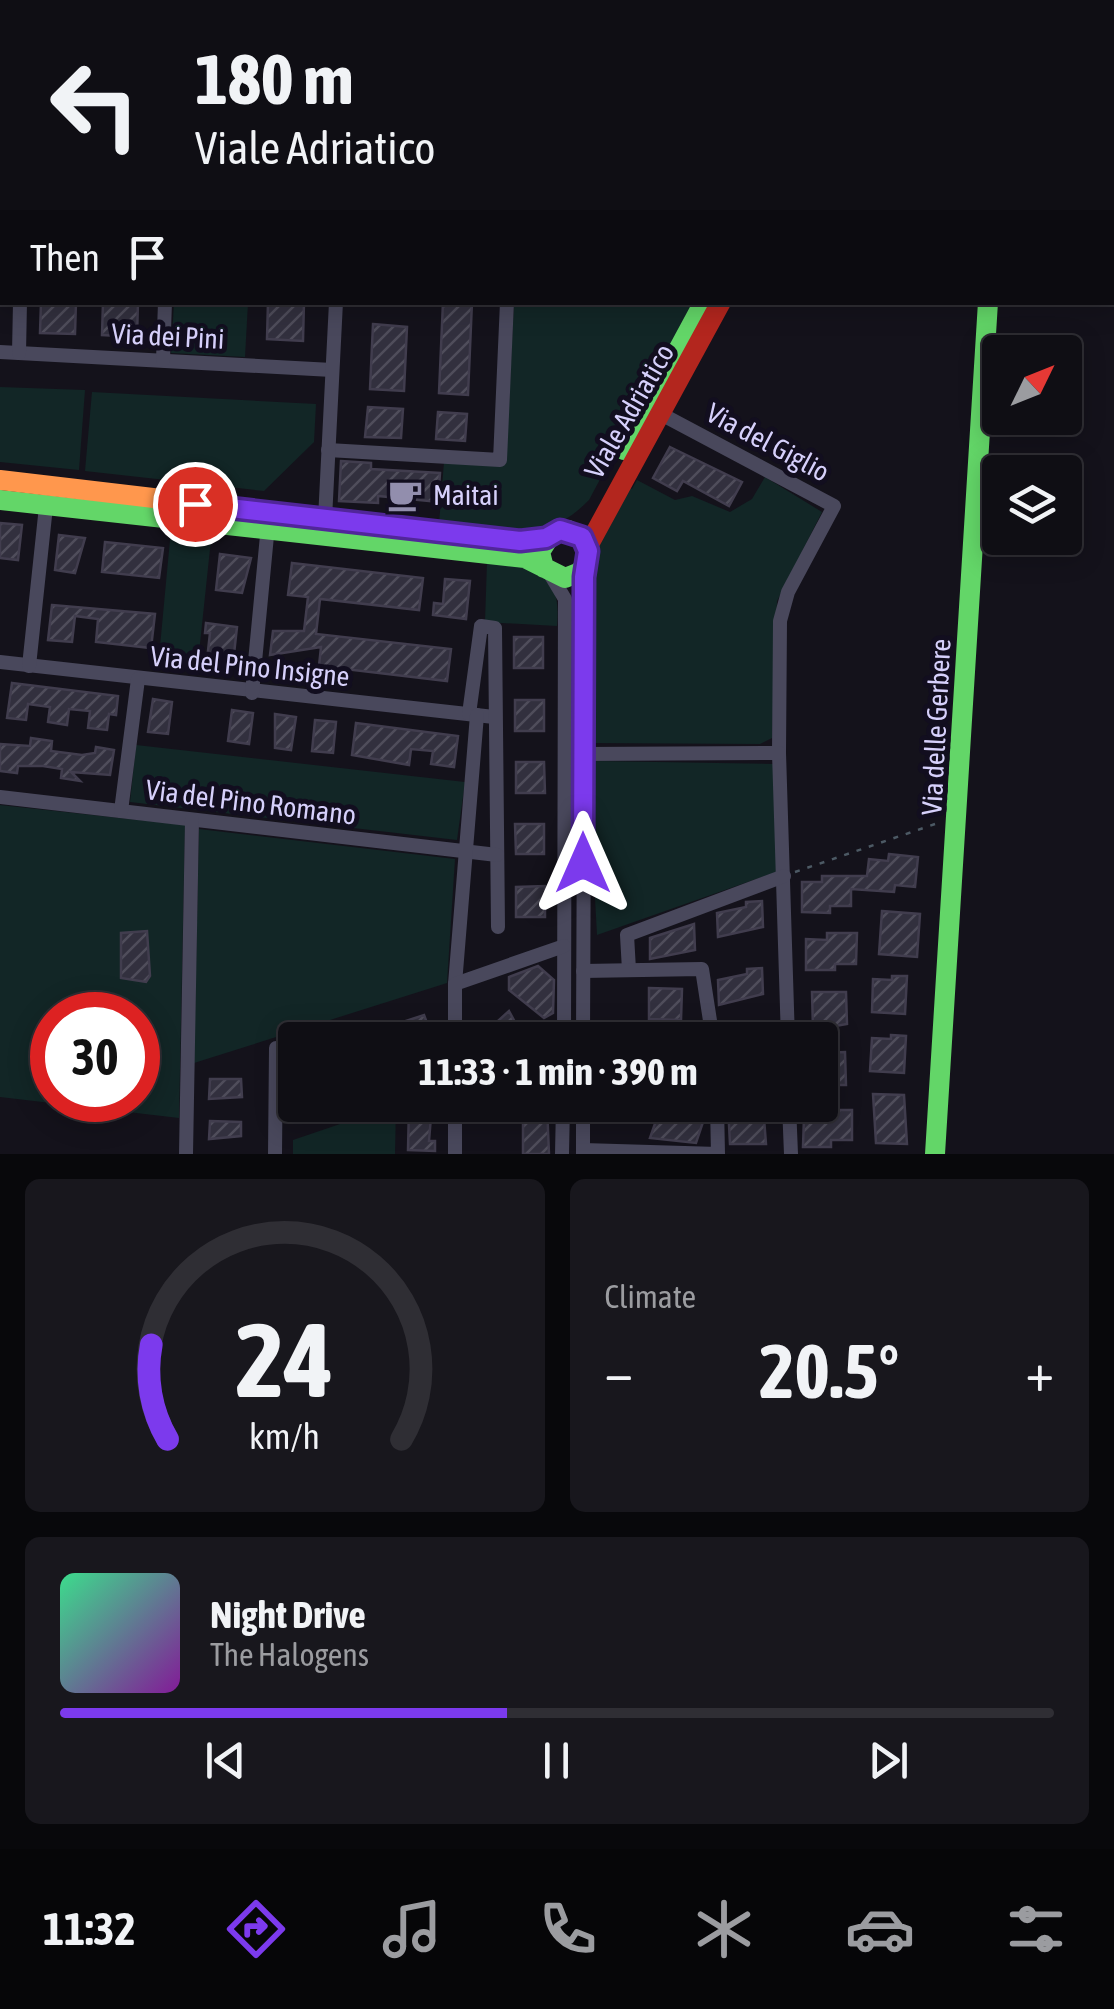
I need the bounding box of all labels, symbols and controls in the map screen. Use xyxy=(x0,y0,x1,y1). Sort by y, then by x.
text: 180 m xyxy=(195,39,354,119)
icon: left xyxy=(30,40,160,170)
text: Viale Adriatico xyxy=(195,122,435,174)
icon: arrive xyxy=(120,230,175,285)
text: Then xyxy=(30,236,100,279)
street label: Via dei Pini xyxy=(111,317,225,355)
north arrow xyxy=(982,335,1082,435)
map controls xyxy=(982,335,1082,555)
street label: Viale Adriatico xyxy=(578,338,680,484)
street label: Via del Giglio xyxy=(701,396,835,488)
button: layers xyxy=(982,455,1082,555)
pin xyxy=(153,462,238,547)
cafe icon: Maitai xyxy=(386,476,424,514)
icon: arrive xyxy=(168,477,223,532)
place label: Maitai xyxy=(433,479,499,511)
street label: Via delle Gerbere xyxy=(915,638,957,816)
street label: Via del Pino Insigne xyxy=(149,640,351,692)
street label: Via del Pino Romano xyxy=(144,773,358,831)
position arrow xyxy=(531,811,635,915)
speed limit sign: 30 xyxy=(30,992,160,1122)
text: 11:33 · 1 min · 390 m xyxy=(418,1050,698,1093)
text: Climate xyxy=(605,1278,696,1315)
text: 24 xyxy=(236,1300,334,1419)
text: 20.5° xyxy=(759,1328,899,1414)
text: − xyxy=(605,1340,633,1403)
text: + xyxy=(1025,1340,1054,1403)
text: km/h xyxy=(249,1416,320,1457)
text: Night Drive xyxy=(210,1593,366,1636)
text: The Halogens xyxy=(210,1636,369,1673)
icon: previous xyxy=(198,1733,253,1788)
icon: pause xyxy=(529,1733,584,1788)
icon: next xyxy=(861,1733,916,1788)
icon: directions xyxy=(221,1894,291,1964)
icon: music xyxy=(377,1894,447,1964)
icon: phone xyxy=(533,1894,603,1964)
icon: climate xyxy=(689,1894,759,1964)
icon: car xyxy=(845,1894,915,1964)
icon: filters xyxy=(1001,1894,1071,1964)
text: 11:32 xyxy=(43,1903,136,1955)

